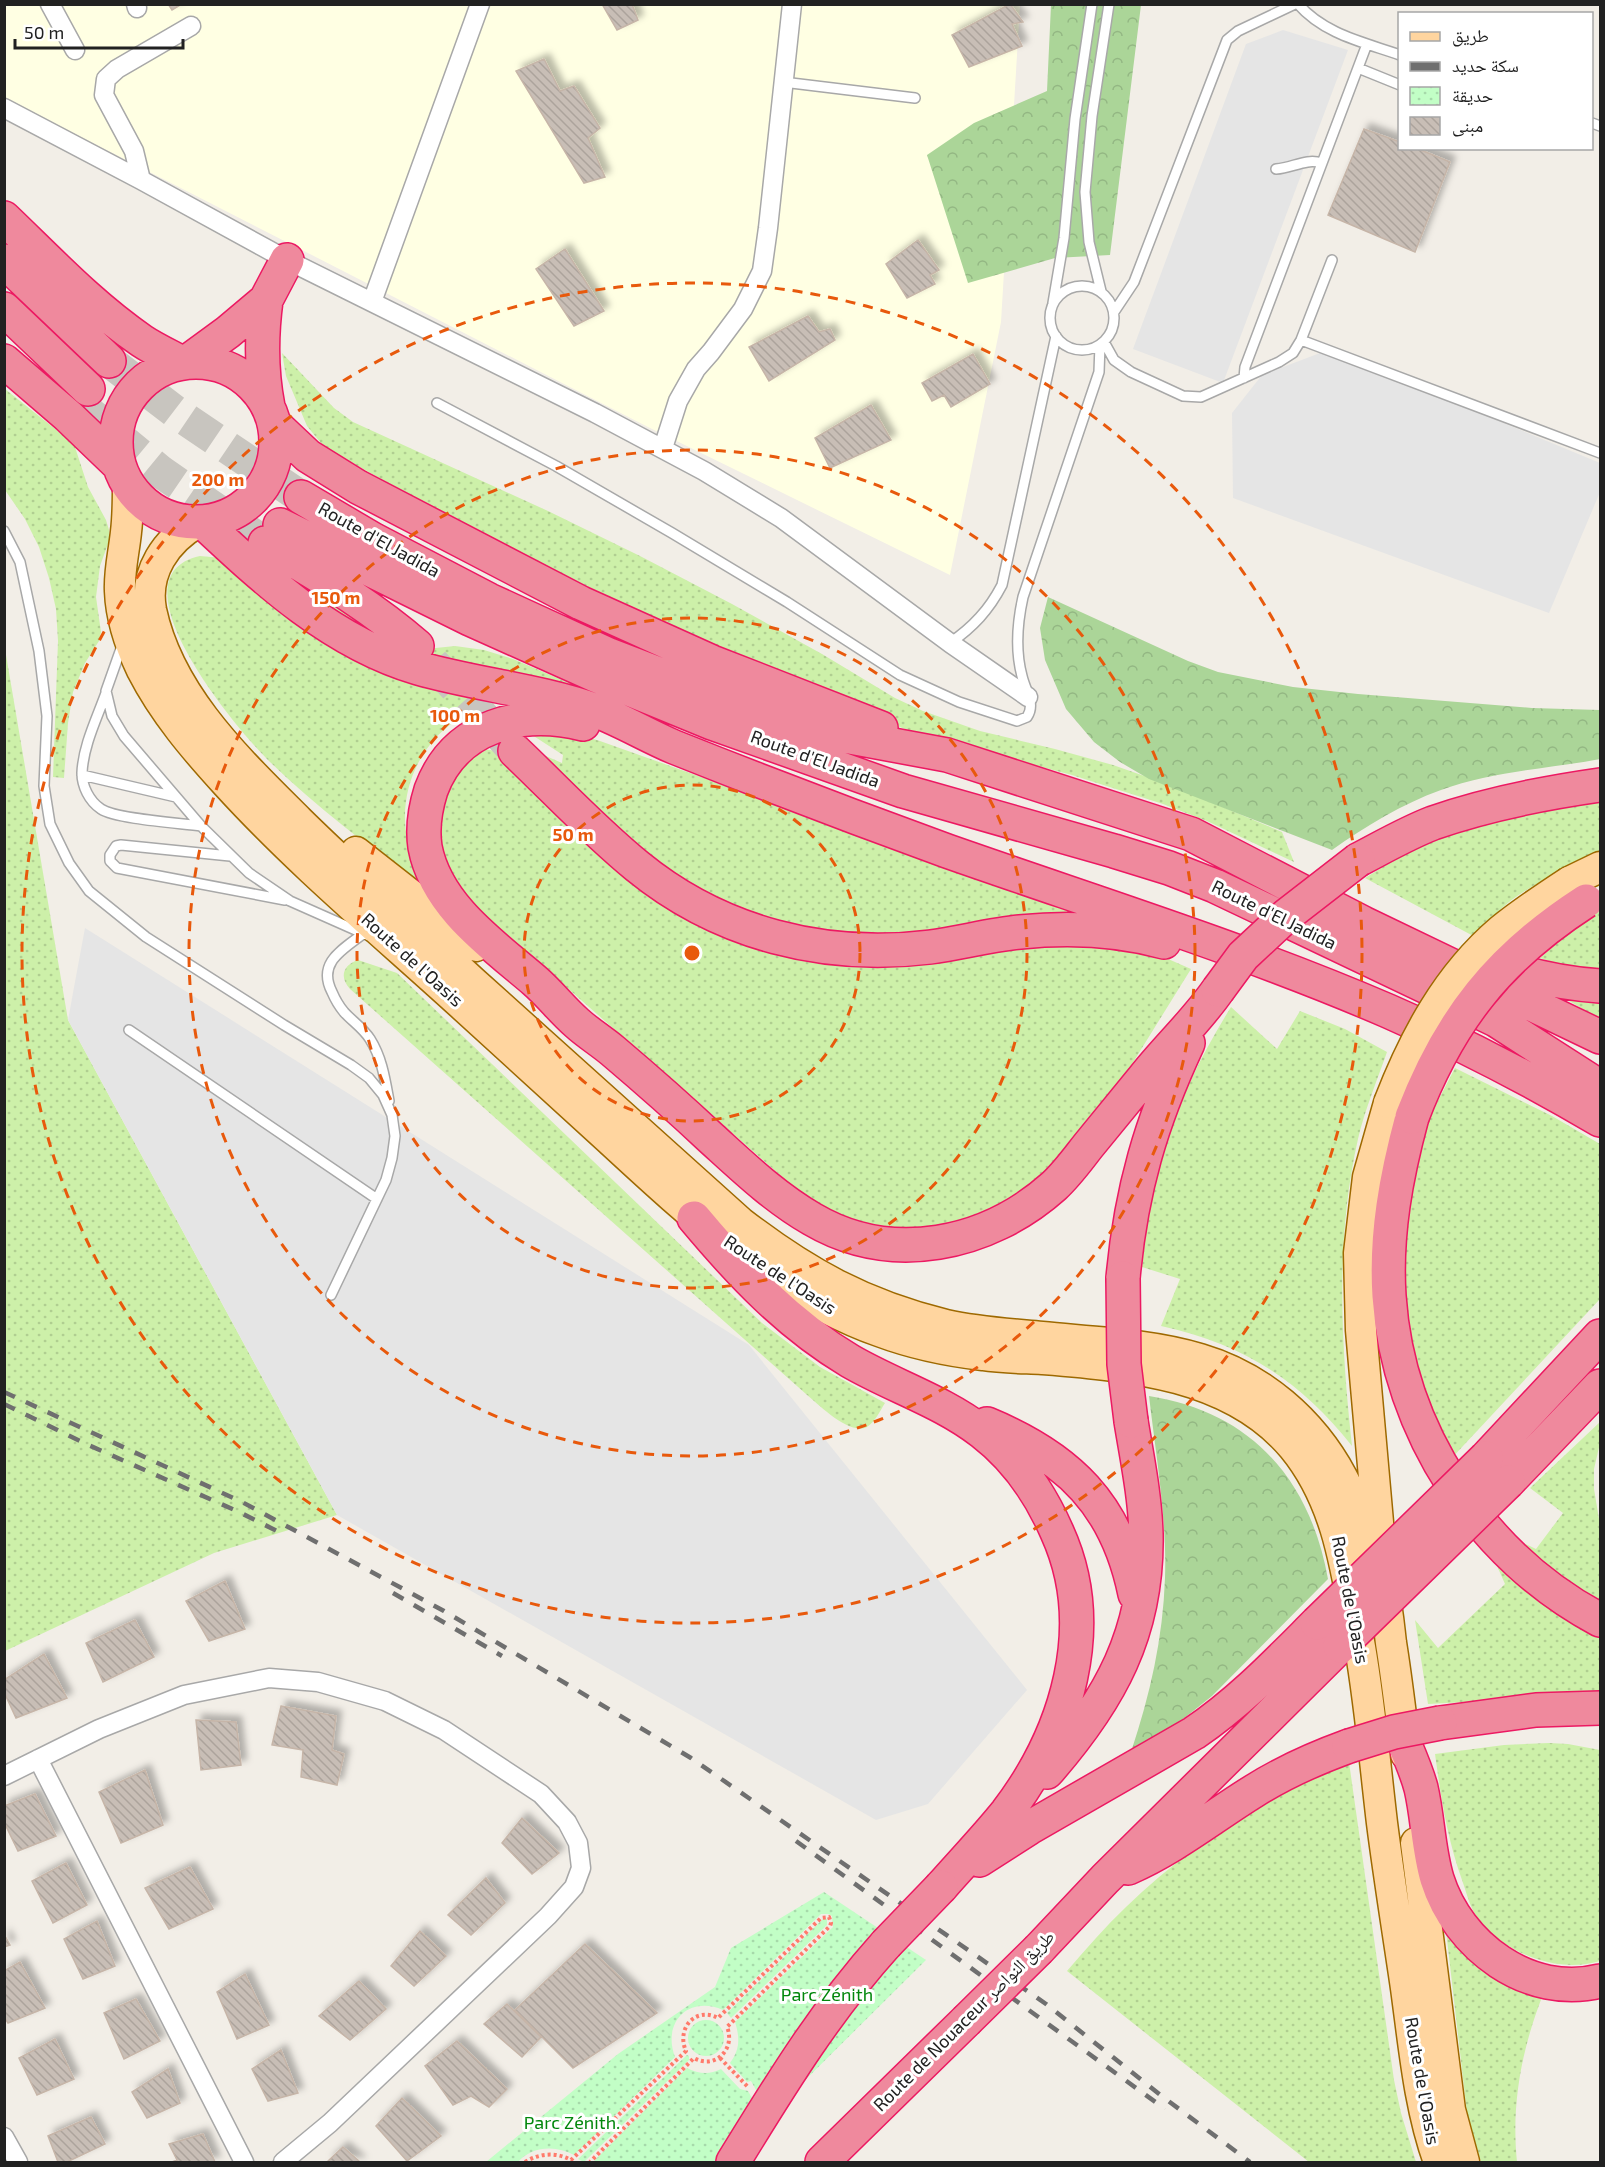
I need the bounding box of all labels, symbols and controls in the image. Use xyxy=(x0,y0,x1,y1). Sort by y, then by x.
scale bar xyxy=(15,12,183,50)
legend xyxy=(1398,12,1593,150)
text: 50 m xyxy=(24,21,64,43)
text: طريق xyxy=(1452,24,1489,47)
text: سكة حديد xyxy=(1452,54,1519,76)
text: حديقة xyxy=(1452,84,1493,106)
text: مبنى xyxy=(1452,114,1483,137)
text: 200 m xyxy=(192,468,244,490)
street label: Route d'El Jadida xyxy=(315,497,444,582)
text: 150 m xyxy=(312,586,360,608)
text: 100 m xyxy=(430,704,480,726)
street label: Route d'El Jadida xyxy=(748,725,883,792)
text: 50 m xyxy=(552,823,594,845)
street label: Route d'El Jadida xyxy=(1209,874,1340,954)
street label: Route de l'Oasis xyxy=(357,908,468,1011)
centre of rings xyxy=(682,943,702,963)
street label: Route de l'Oasis xyxy=(720,1230,841,1319)
street label: Route de l'Oasis xyxy=(1328,1534,1374,1665)
street label: Route de Nouaceur طريق النواصر xyxy=(868,1925,1059,2116)
park label: Parc Zénith xyxy=(781,1983,873,2005)
street label: Route de l'Oasis xyxy=(1401,2015,1445,2146)
park label: Parc Zénith. xyxy=(524,2111,620,2133)

